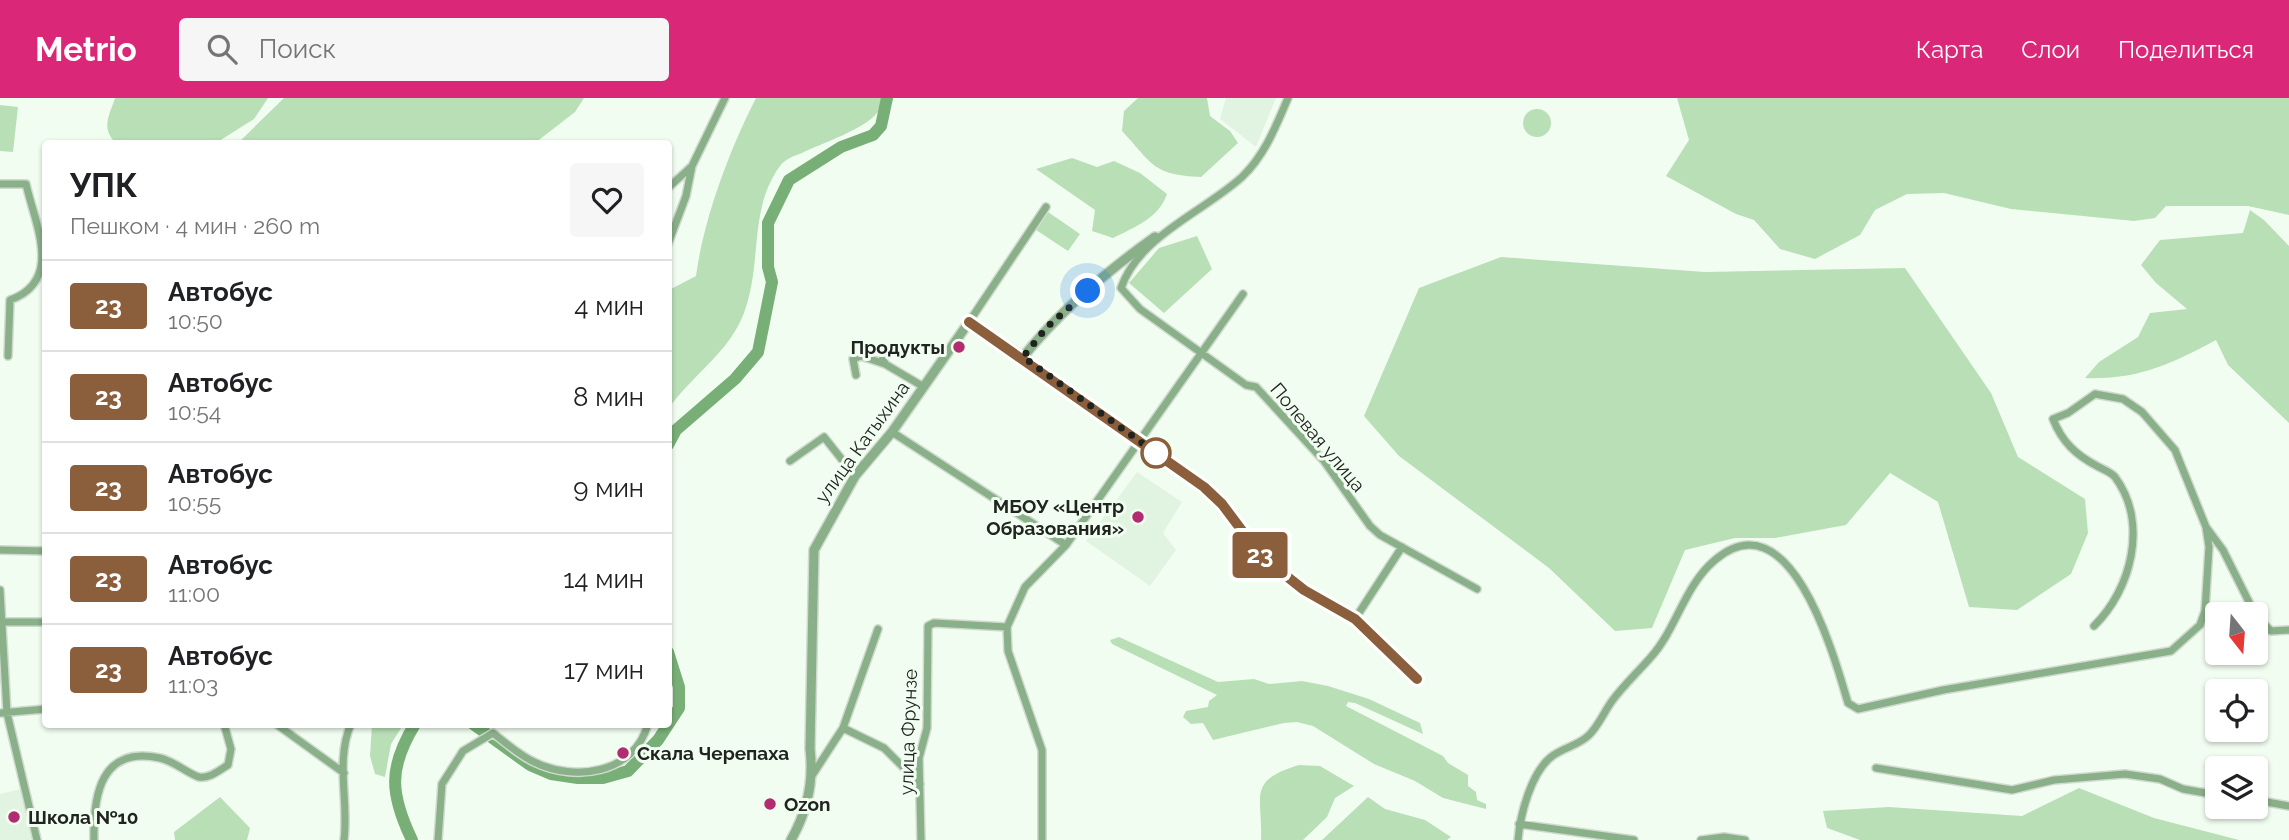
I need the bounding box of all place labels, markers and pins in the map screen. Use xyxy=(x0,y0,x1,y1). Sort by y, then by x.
place label: Продукты xyxy=(850,336,945,358)
marker: Продукты xyxy=(951,339,967,355)
unlabelled marker xyxy=(1141,438,1171,468)
place label: МБОУ «Центр Образования» xyxy=(986,495,1124,539)
marker: МБОУ «Центр Образования» xyxy=(1130,509,1146,525)
place label: Скала Черепаха xyxy=(637,742,789,764)
marker: Скала Черепаха xyxy=(615,745,631,761)
place label: Ozon xyxy=(784,793,831,815)
marker: Ozon xyxy=(762,796,778,812)
place label: Школа №10 xyxy=(28,806,139,828)
marker: Школа №10 xyxy=(6,809,22,825)

